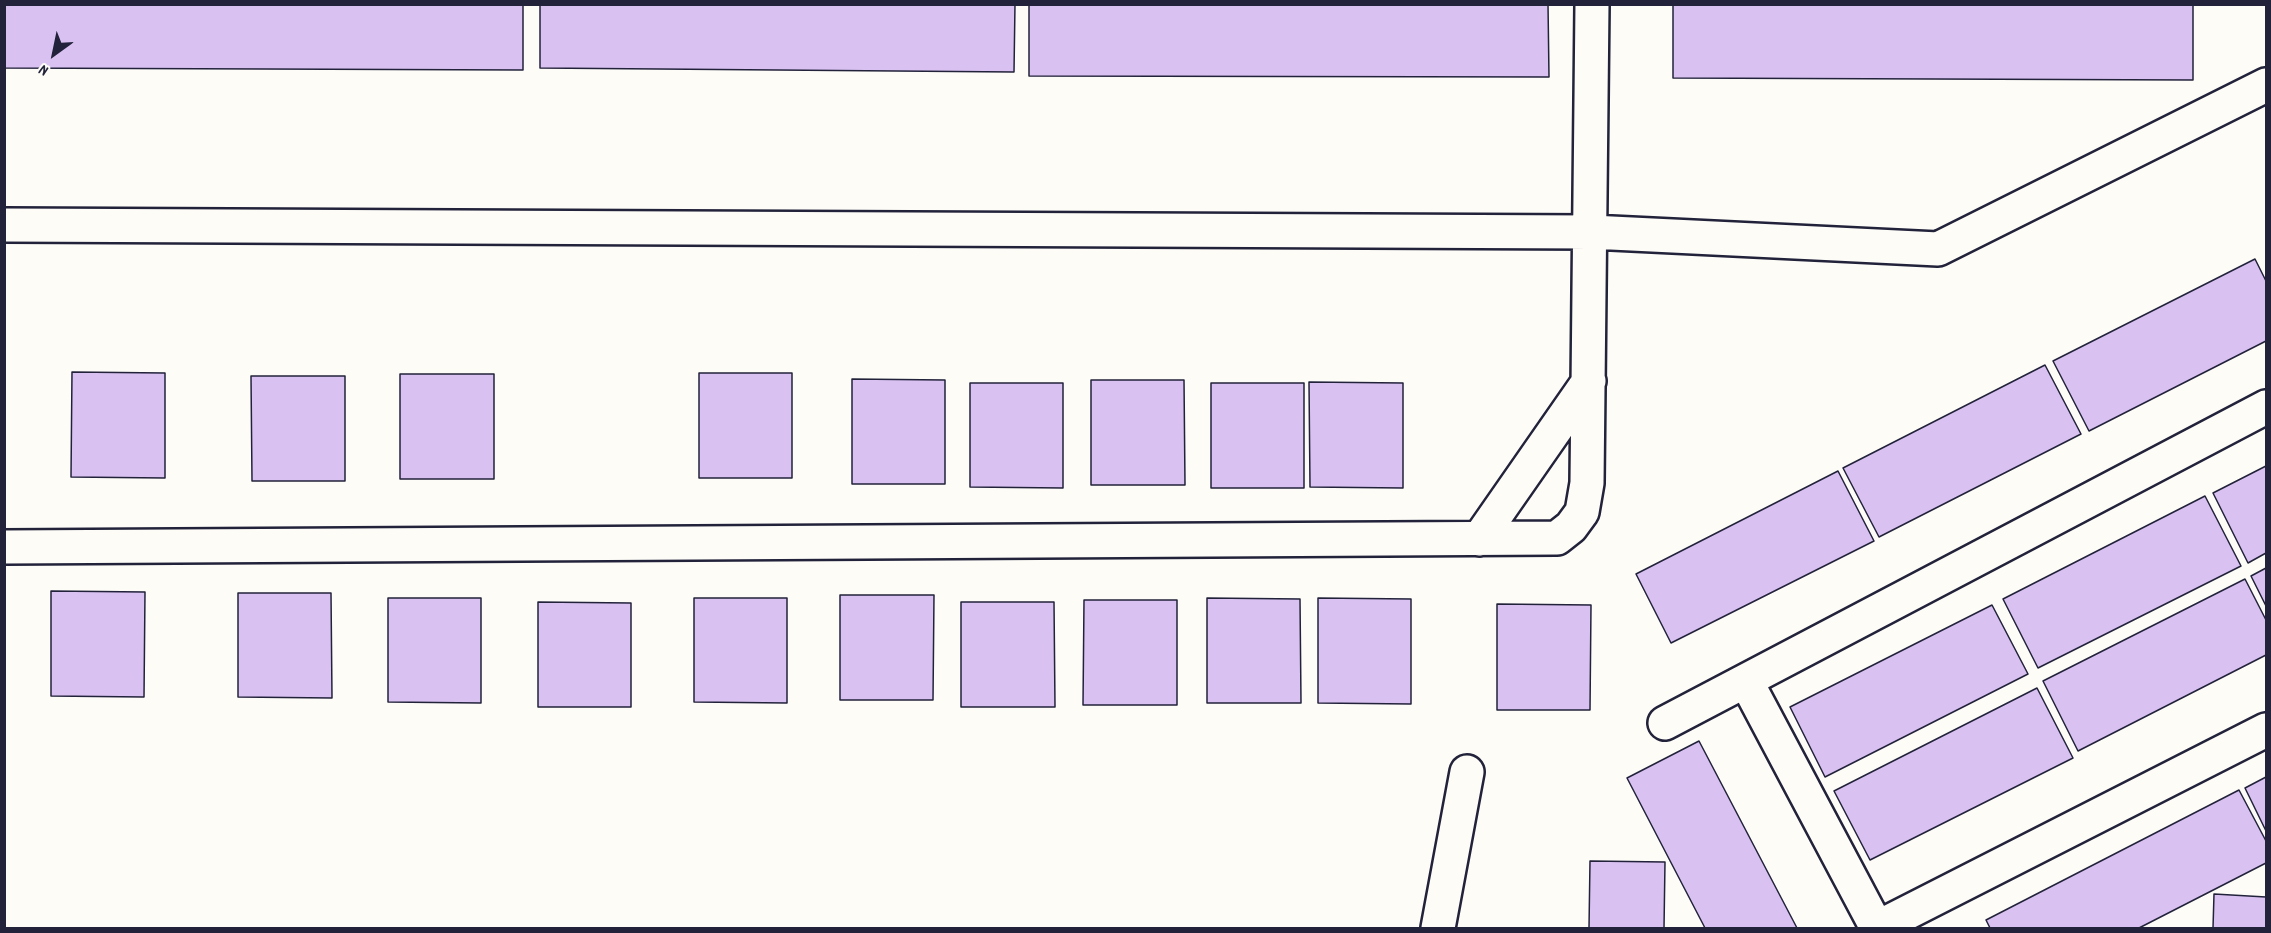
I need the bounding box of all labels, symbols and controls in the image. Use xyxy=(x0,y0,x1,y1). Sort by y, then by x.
north arrow xyxy=(24,24,84,84)
text: N xyxy=(34,58,54,81)

